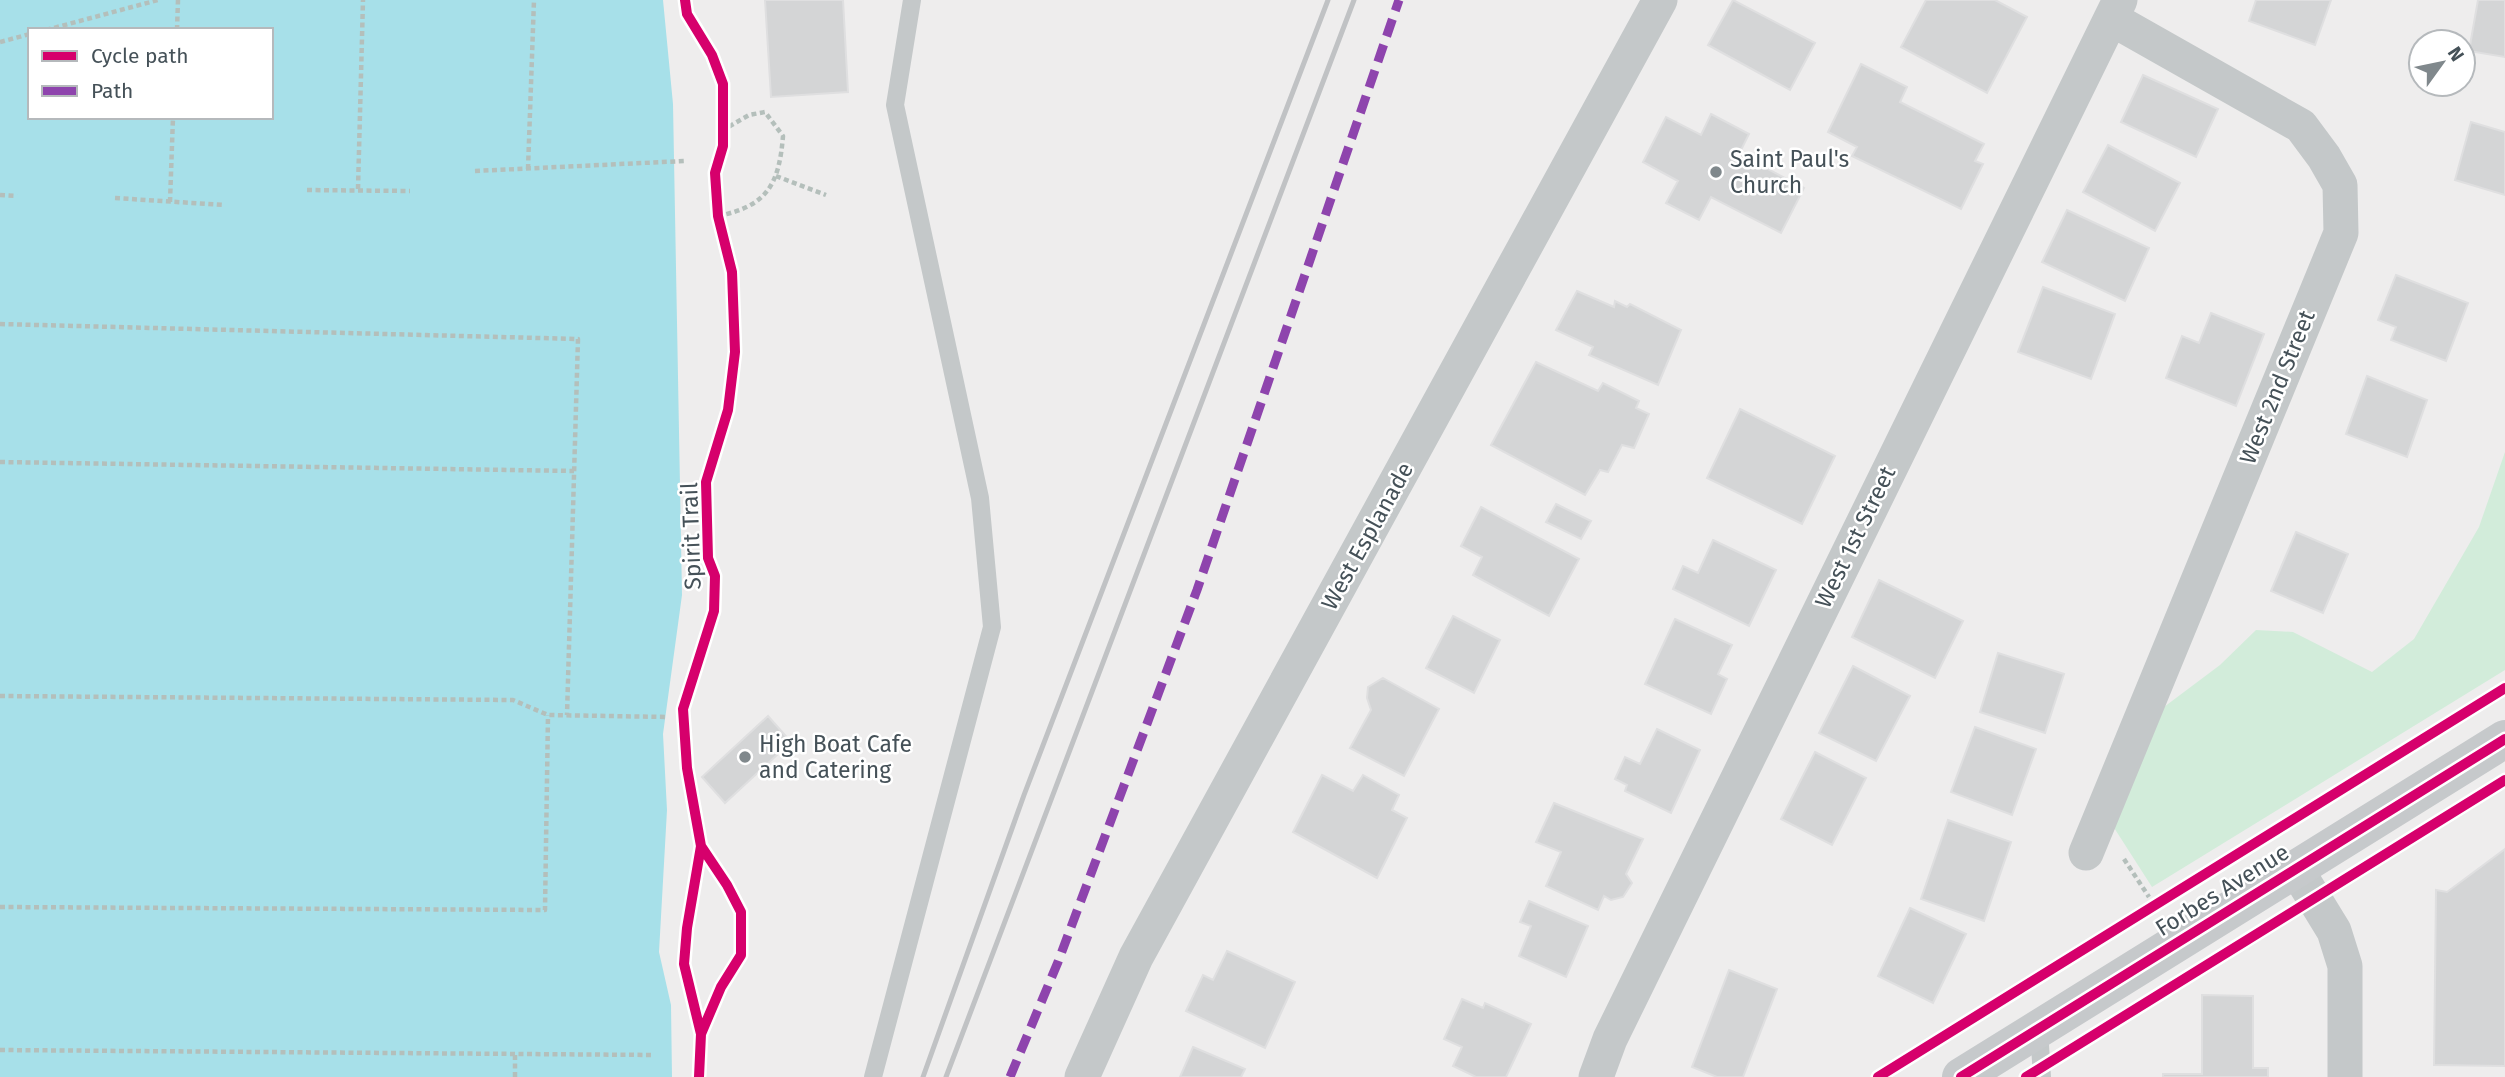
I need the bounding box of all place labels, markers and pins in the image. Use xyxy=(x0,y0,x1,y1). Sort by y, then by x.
place label: Saint Paul's Church xyxy=(1730,145,1849,199)
marker: Saint Paul's Church xyxy=(1708,164,1724,180)
place label: High Boat Cafe and Catering xyxy=(759,730,912,784)
marker: High Boat Cafe and Catering xyxy=(737,749,753,765)

